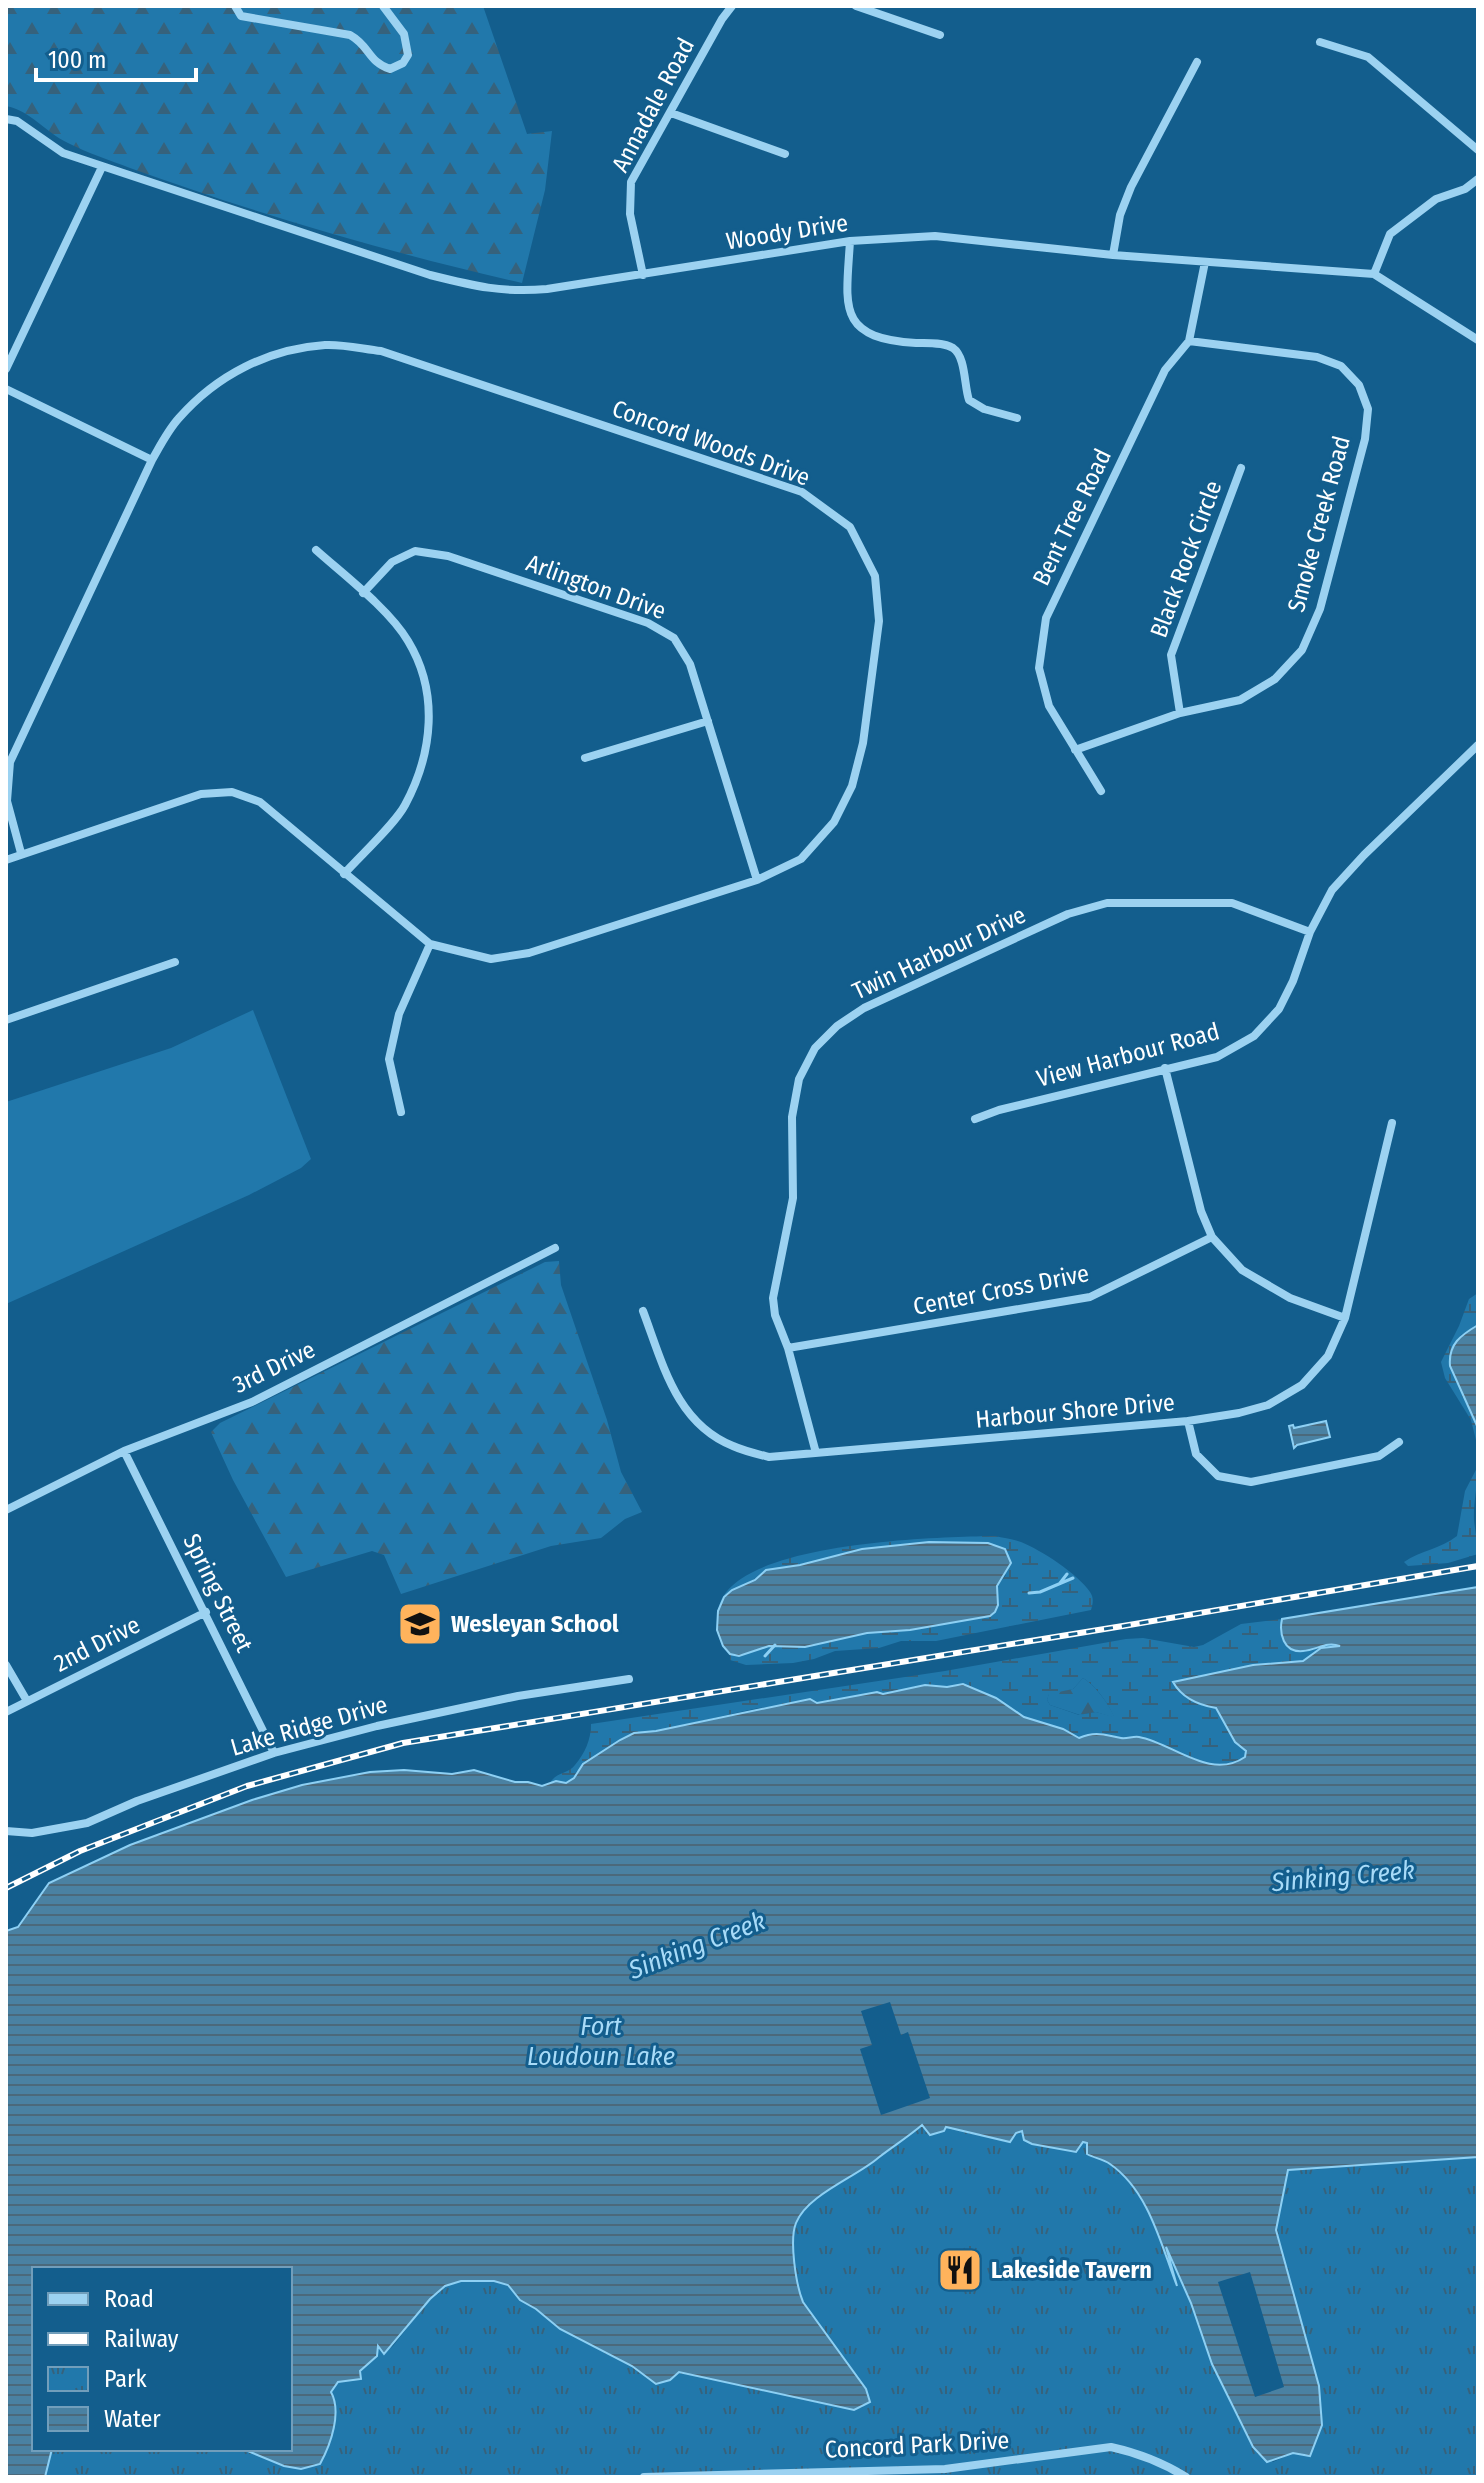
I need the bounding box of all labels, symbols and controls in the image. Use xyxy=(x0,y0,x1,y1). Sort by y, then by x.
scale bar xyxy=(36,32,196,82)
street label: Annadale Road xyxy=(606,33,700,177)
text: 100 m xyxy=(48,46,106,74)
street label: Woody Drive xyxy=(724,209,850,255)
street label: Concord Woods Drive xyxy=(608,394,814,492)
street label: Smoke Creek Road xyxy=(1282,433,1356,615)
street label: Bent Tree Road xyxy=(1027,444,1117,590)
street label: Black Rock Circle xyxy=(1145,477,1227,641)
street label: Arlington Drive xyxy=(522,549,670,625)
street label: Twin Harbour Drive xyxy=(848,901,1030,1005)
street label: View Harbour Road xyxy=(1034,1017,1222,1093)
street label: Center Cross Drive xyxy=(911,1259,1091,1321)
street label: 3rd Drive xyxy=(228,1335,320,1399)
street label: Harbour Shore Drive xyxy=(974,1388,1176,1434)
street label: Spring Street xyxy=(177,1529,259,1657)
school or university icon: Wesleyan School xyxy=(396,1600,444,1648)
place label: Wesleyan School xyxy=(451,1610,619,1638)
street label: 2nd Drive xyxy=(49,1611,145,1677)
street label: Lake Ridge Drive xyxy=(227,1690,391,1762)
water label: Sinking Creek xyxy=(1269,1855,1416,1898)
water label: Sinking Creek xyxy=(624,1905,770,1986)
water label: Fort Loudoun Lake xyxy=(527,2011,675,2072)
restaurant icon: Lakeside Tavern xyxy=(936,2246,984,2294)
place label: Lakeside Tavern xyxy=(991,2256,1152,2284)
legend xyxy=(32,2267,292,2451)
text: Road xyxy=(104,2285,154,2313)
text: Railway xyxy=(104,2325,179,2353)
text: Park xyxy=(104,2365,147,2393)
text: Water xyxy=(104,2405,161,2433)
street label: Concord Park Drive xyxy=(824,2426,1010,2464)

